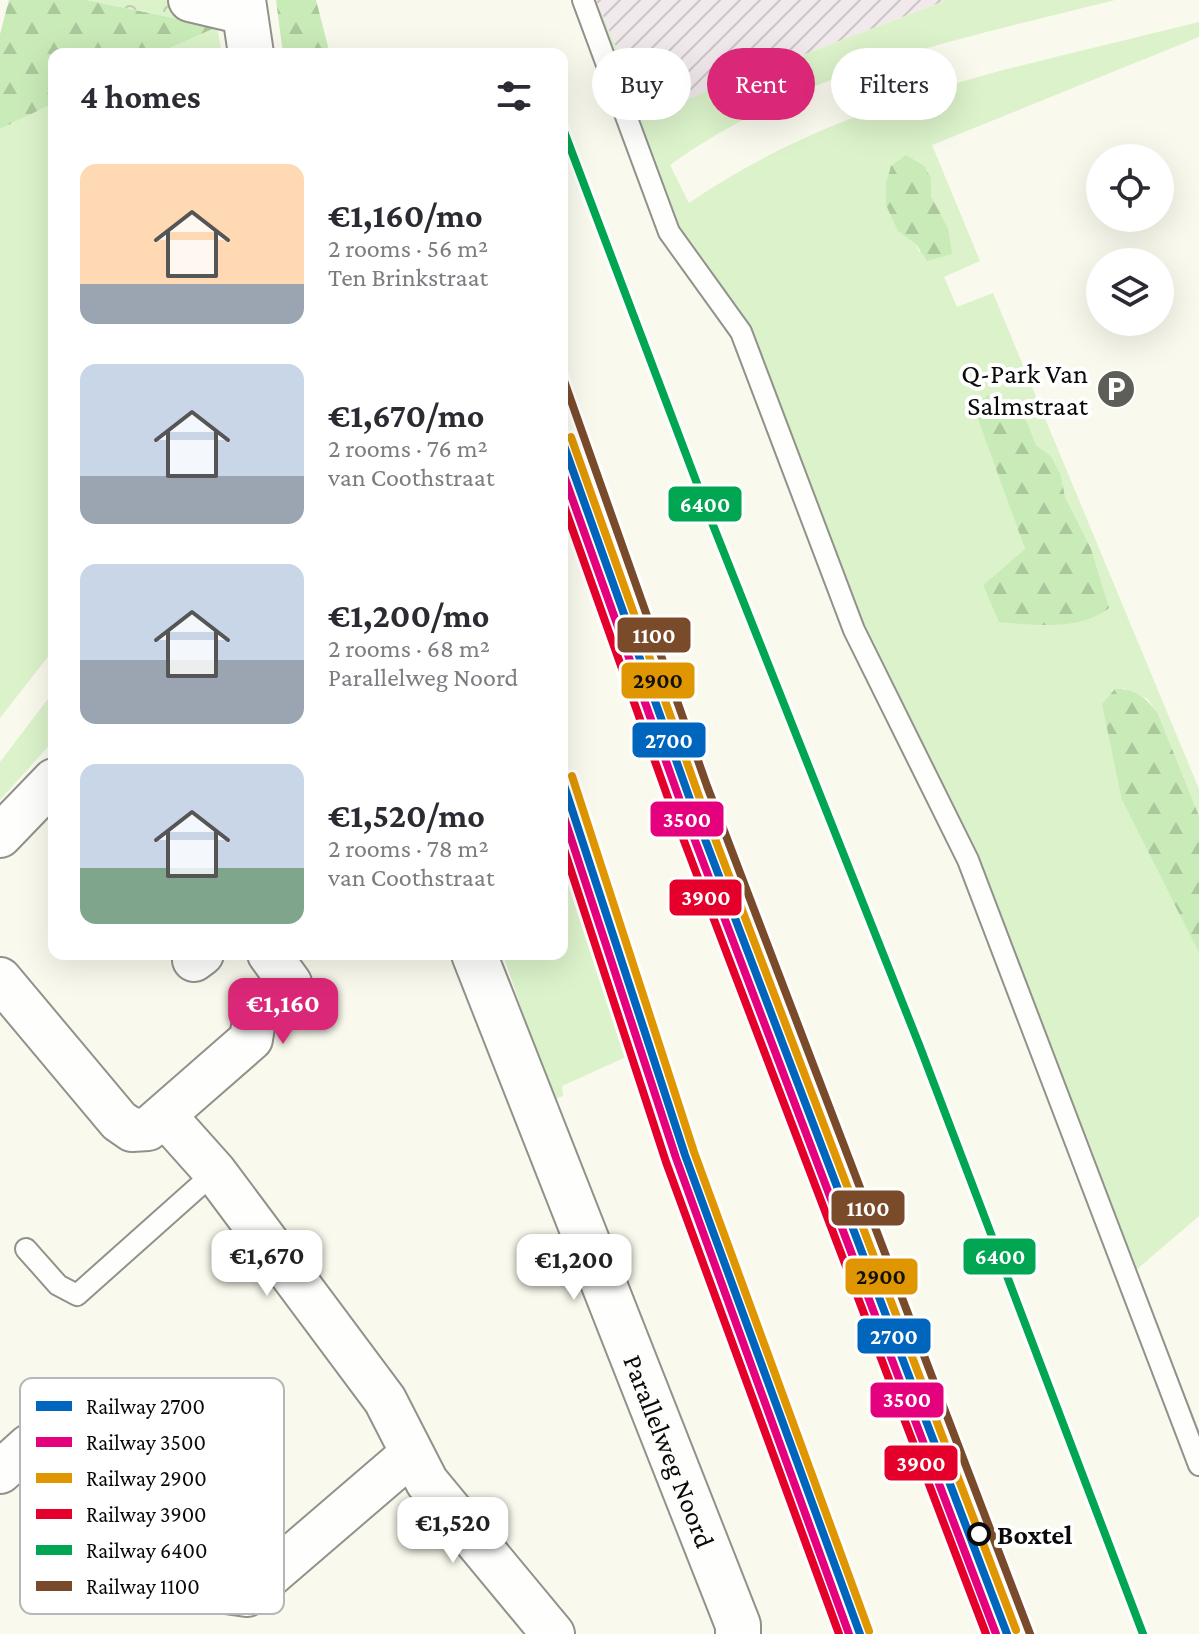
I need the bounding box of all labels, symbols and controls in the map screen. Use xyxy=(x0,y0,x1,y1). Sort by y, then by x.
chip: Buy xyxy=(592,48,691,120)
chip: Rent xyxy=(707,48,815,120)
chip: Filters xyxy=(831,48,957,120)
icon: filters xyxy=(492,74,536,118)
text: 4 homes xyxy=(80,78,201,115)
map controls xyxy=(1086,144,1174,336)
button: locate xyxy=(1086,144,1174,232)
icon: home xyxy=(144,196,240,292)
text: €1,160/mo xyxy=(328,197,483,234)
text: 2 rooms · 56 m² xyxy=(328,234,488,263)
button: layers xyxy=(1086,248,1174,336)
text: Ten Brinkstraat xyxy=(328,263,488,292)
place label: Q-Park Van Salmstraat xyxy=(961,358,1089,421)
parking icon: Q-Park Van Salmstraat xyxy=(1095,368,1137,410)
icon: home xyxy=(144,396,240,492)
text: €1,670/mo xyxy=(328,397,485,434)
text: 2 rooms · 76 m² xyxy=(328,434,488,463)
text: van Coothstraat xyxy=(328,463,495,492)
line badge: 6400 xyxy=(667,485,743,523)
text: 6400 xyxy=(680,492,730,517)
icon: home xyxy=(144,596,240,692)
text: €1,200/mo xyxy=(328,597,489,634)
line badge: 1100 xyxy=(616,616,692,654)
text: 1100 xyxy=(632,623,676,648)
text: 2 rooms · 68 m² xyxy=(328,634,490,663)
line badge: 2900 xyxy=(620,661,696,700)
text: Parallelweg Noord xyxy=(328,663,518,692)
text: 2900 xyxy=(633,668,683,693)
line badge: 2700 xyxy=(631,721,707,759)
text: 2700 xyxy=(645,728,693,753)
icon: home xyxy=(144,796,240,892)
text: €1,520/mo xyxy=(328,797,485,834)
line badge: 3500 xyxy=(649,800,725,838)
text: 3500 xyxy=(663,807,711,832)
text: 2 rooms · 78 m² xyxy=(328,834,489,863)
text: van Coothstraat xyxy=(328,863,495,892)
line badge: 3900 xyxy=(668,878,743,917)
text: 3900 xyxy=(681,885,731,910)
pin: €1,160 xyxy=(218,978,348,1046)
text: €1,160 xyxy=(246,989,320,1018)
line badge: 1100 xyxy=(830,1189,906,1227)
text: 1100 xyxy=(846,1196,890,1221)
pin: €1,670 xyxy=(202,1230,332,1298)
pin: €1,200 xyxy=(509,1234,639,1302)
line badge: 6400 xyxy=(962,1237,1037,1276)
text: €1,670 xyxy=(229,1241,305,1270)
text: 6400 xyxy=(975,1244,1025,1269)
text: €1,200 xyxy=(535,1245,613,1274)
line badge: 2900 xyxy=(844,1257,919,1296)
text: 2900 xyxy=(856,1264,906,1289)
line badge: 2700 xyxy=(856,1317,932,1355)
text: 2700 xyxy=(870,1324,918,1349)
street label: Parallelweg Noord xyxy=(618,1350,722,1552)
legend xyxy=(20,1378,284,1614)
line badge: 3500 xyxy=(869,1381,945,1419)
text: 3500 xyxy=(883,1387,931,1412)
text: Railway 2700 xyxy=(86,1394,205,1419)
text: Railway 3500 xyxy=(86,1430,206,1455)
line badge: 3900 xyxy=(883,1444,959,1482)
text: 3900 xyxy=(896,1451,946,1476)
text: Railway 2900 xyxy=(86,1466,207,1491)
pin: €1,520 xyxy=(388,1497,518,1565)
text: Railway 3900 xyxy=(86,1502,207,1527)
text: €1,520 xyxy=(415,1508,491,1537)
place label: Boxtel xyxy=(997,1519,1072,1550)
marker: Boxtel xyxy=(968,1523,990,1545)
text: Railway 6400 xyxy=(86,1538,207,1563)
text: Railway 1100 xyxy=(86,1574,200,1599)

